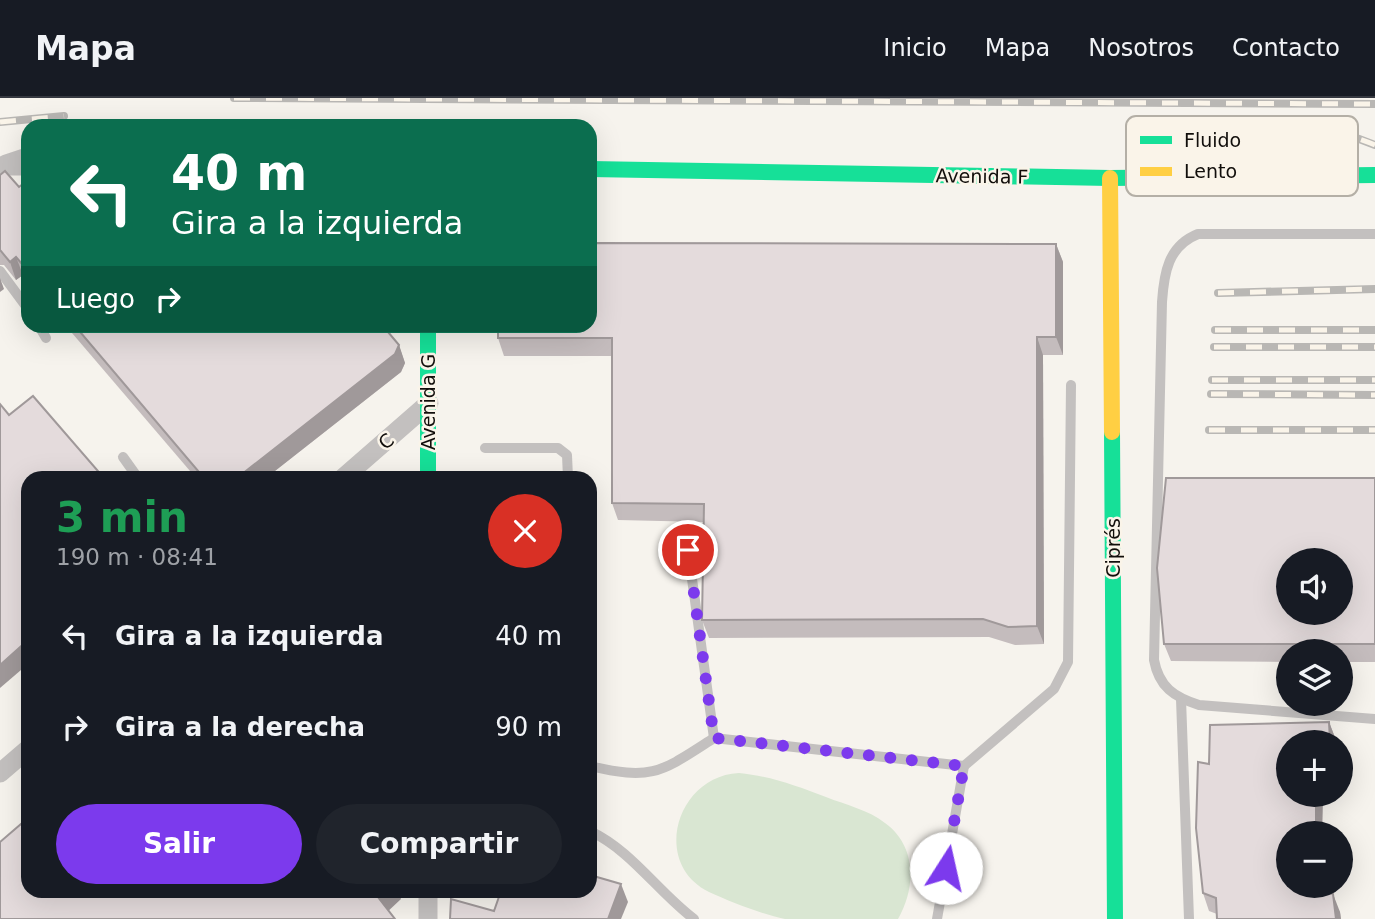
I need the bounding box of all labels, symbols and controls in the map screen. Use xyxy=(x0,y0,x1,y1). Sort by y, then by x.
text: Mapa xyxy=(35,29,136,68)
text: Inicio xyxy=(883,34,947,62)
text: Mapa xyxy=(985,34,1050,62)
text: Nosotros xyxy=(1088,34,1194,62)
text: Contacto xyxy=(1232,34,1340,62)
legend xyxy=(1126,116,1358,196)
text: Fluido xyxy=(1184,129,1241,151)
text: 40 m xyxy=(171,145,307,202)
icon: left xyxy=(56,147,147,238)
text: Lento xyxy=(1184,160,1237,182)
street label: Avenida F xyxy=(935,164,1029,188)
text: Gira a la izquierda xyxy=(171,204,463,242)
icon: right xyxy=(149,280,187,318)
text: Luego xyxy=(56,284,135,314)
street label: Avenida G xyxy=(417,354,439,450)
street label: C xyxy=(374,428,398,454)
text: 3 min xyxy=(56,493,188,542)
button: close xyxy=(488,494,562,568)
street label: Ciprés xyxy=(1102,518,1124,578)
pin xyxy=(658,520,718,580)
icon: arrive xyxy=(669,531,707,569)
text: 190 m · 08:41 xyxy=(56,544,218,570)
map controls xyxy=(1276,548,1353,898)
button: sound xyxy=(1276,548,1353,625)
icon: left xyxy=(56,617,94,655)
text: Gira a la izquierda xyxy=(115,621,383,651)
text: 40 m xyxy=(495,621,562,651)
button: layers xyxy=(1276,639,1353,716)
icon: right xyxy=(56,708,94,746)
text: Gira a la derecha xyxy=(115,712,365,742)
text: 90 m xyxy=(495,712,562,742)
button: + xyxy=(1276,730,1353,807)
button: Salir xyxy=(56,804,302,884)
button: Compartir xyxy=(316,804,562,884)
button: − xyxy=(1276,821,1353,898)
position arrow xyxy=(909,831,983,905)

